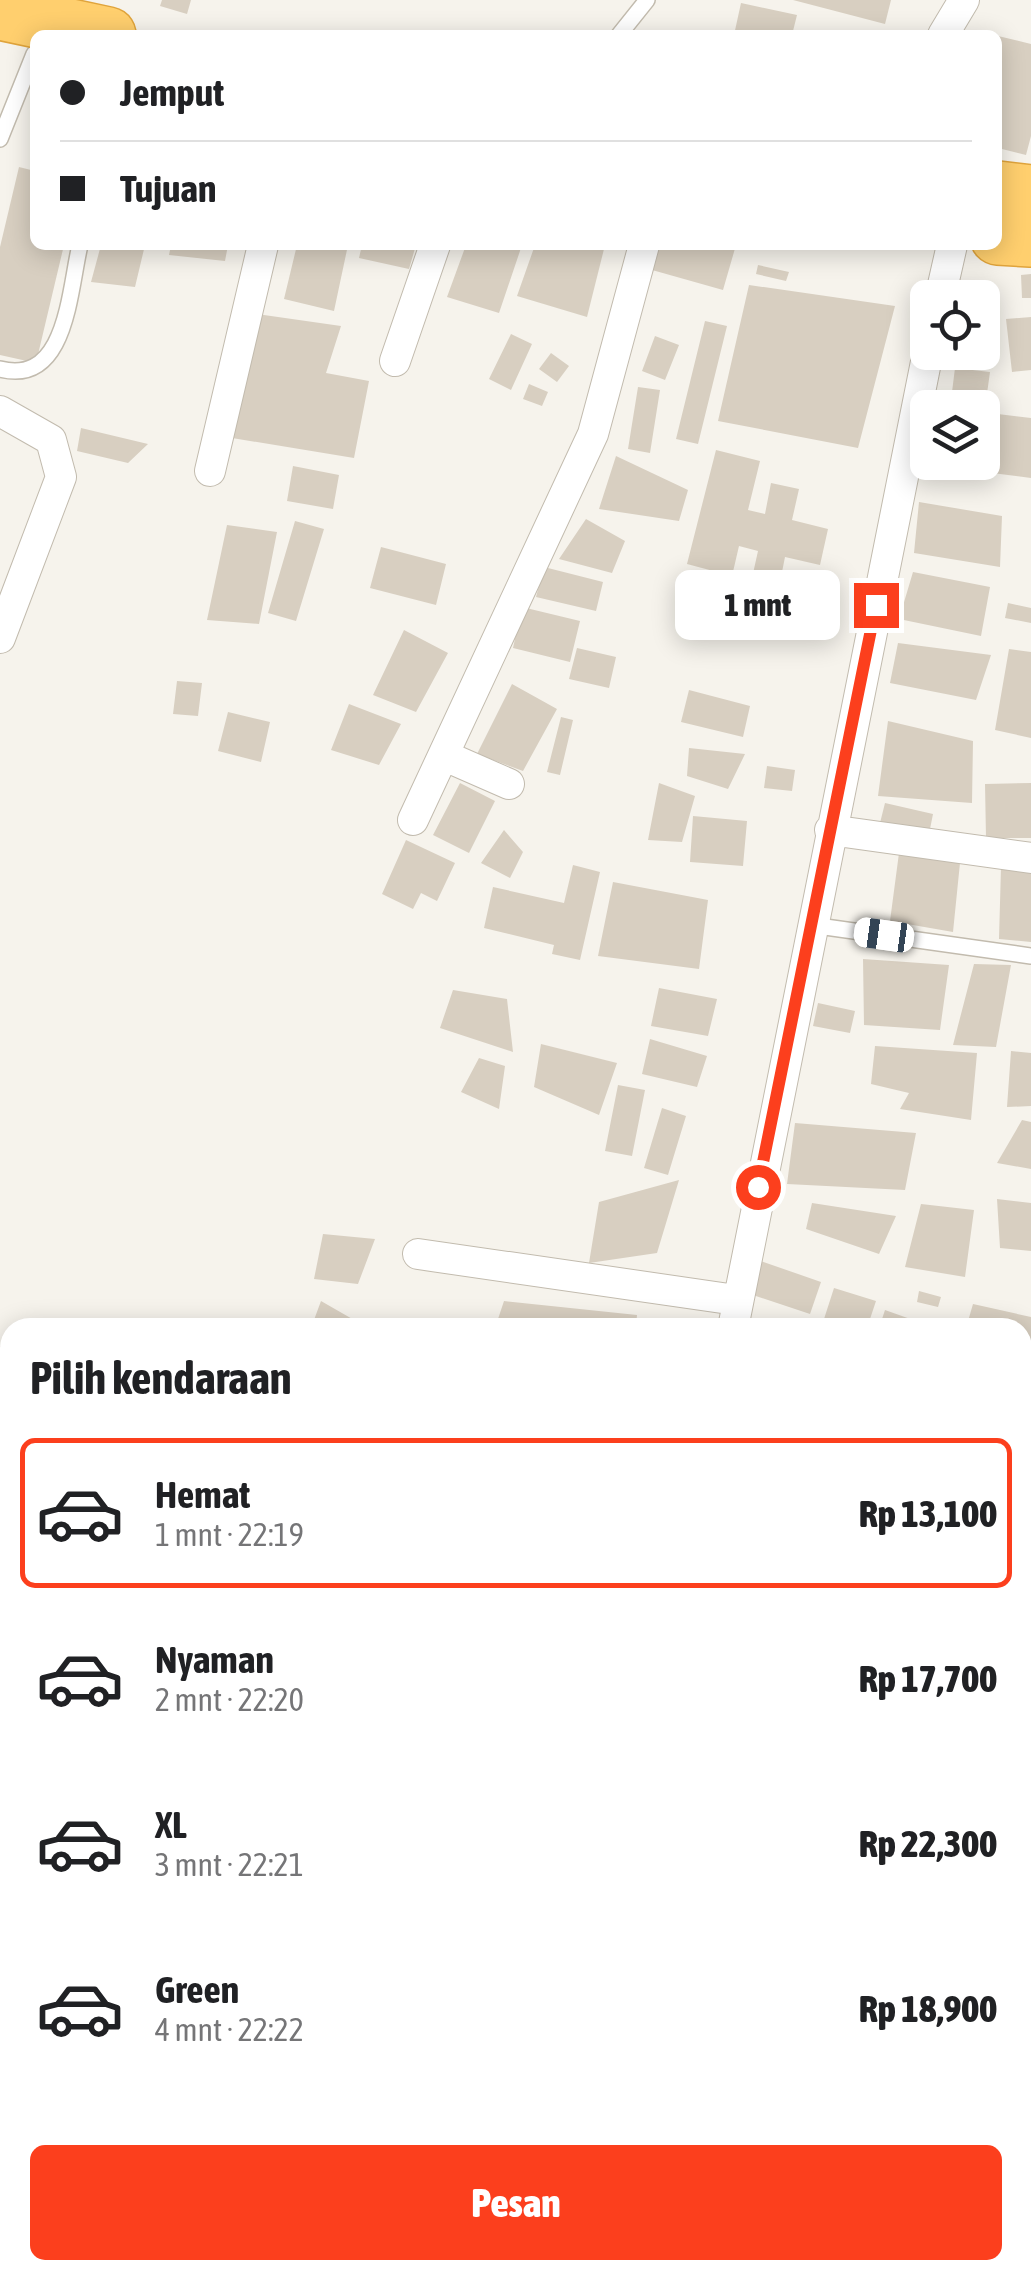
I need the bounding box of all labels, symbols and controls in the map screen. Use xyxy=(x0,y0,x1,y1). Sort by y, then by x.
text: Jemput xyxy=(120,71,224,114)
text: Tujuan xyxy=(120,167,216,210)
map controls xyxy=(910,280,1000,480)
button: locate xyxy=(910,280,1000,370)
button: layers xyxy=(910,390,1000,480)
callout: 1 mnt xyxy=(676,570,841,640)
route end xyxy=(854,583,899,628)
text: 1 mnt xyxy=(724,586,791,623)
car xyxy=(852,916,916,954)
route start xyxy=(736,1165,781,1210)
text: Pilih kendaraan xyxy=(30,1352,292,1404)
icon: car xyxy=(35,1468,125,1558)
text: Hemat xyxy=(155,1473,250,1516)
text: Rp 13,100 xyxy=(859,1492,997,1535)
text: 1 mnt · 22:19 xyxy=(155,1516,304,1553)
icon: car xyxy=(35,1633,125,1723)
text: Nyaman xyxy=(155,1638,274,1681)
text: Rp 17,700 xyxy=(859,1657,997,1700)
text: 2 mnt · 22:20 xyxy=(155,1681,304,1718)
icon: car xyxy=(35,1798,125,1888)
text: XL xyxy=(155,1803,187,1846)
text: Rp 22,300 xyxy=(859,1822,997,1865)
text: 3 mnt · 22:21 xyxy=(155,1846,304,1883)
icon: car xyxy=(35,1963,125,2053)
text: Green xyxy=(155,1968,239,2011)
text: Rp 18,900 xyxy=(859,1987,997,2030)
text: 4 mnt · 22:22 xyxy=(155,2011,304,2048)
button: Pesan xyxy=(30,2145,1002,2260)

